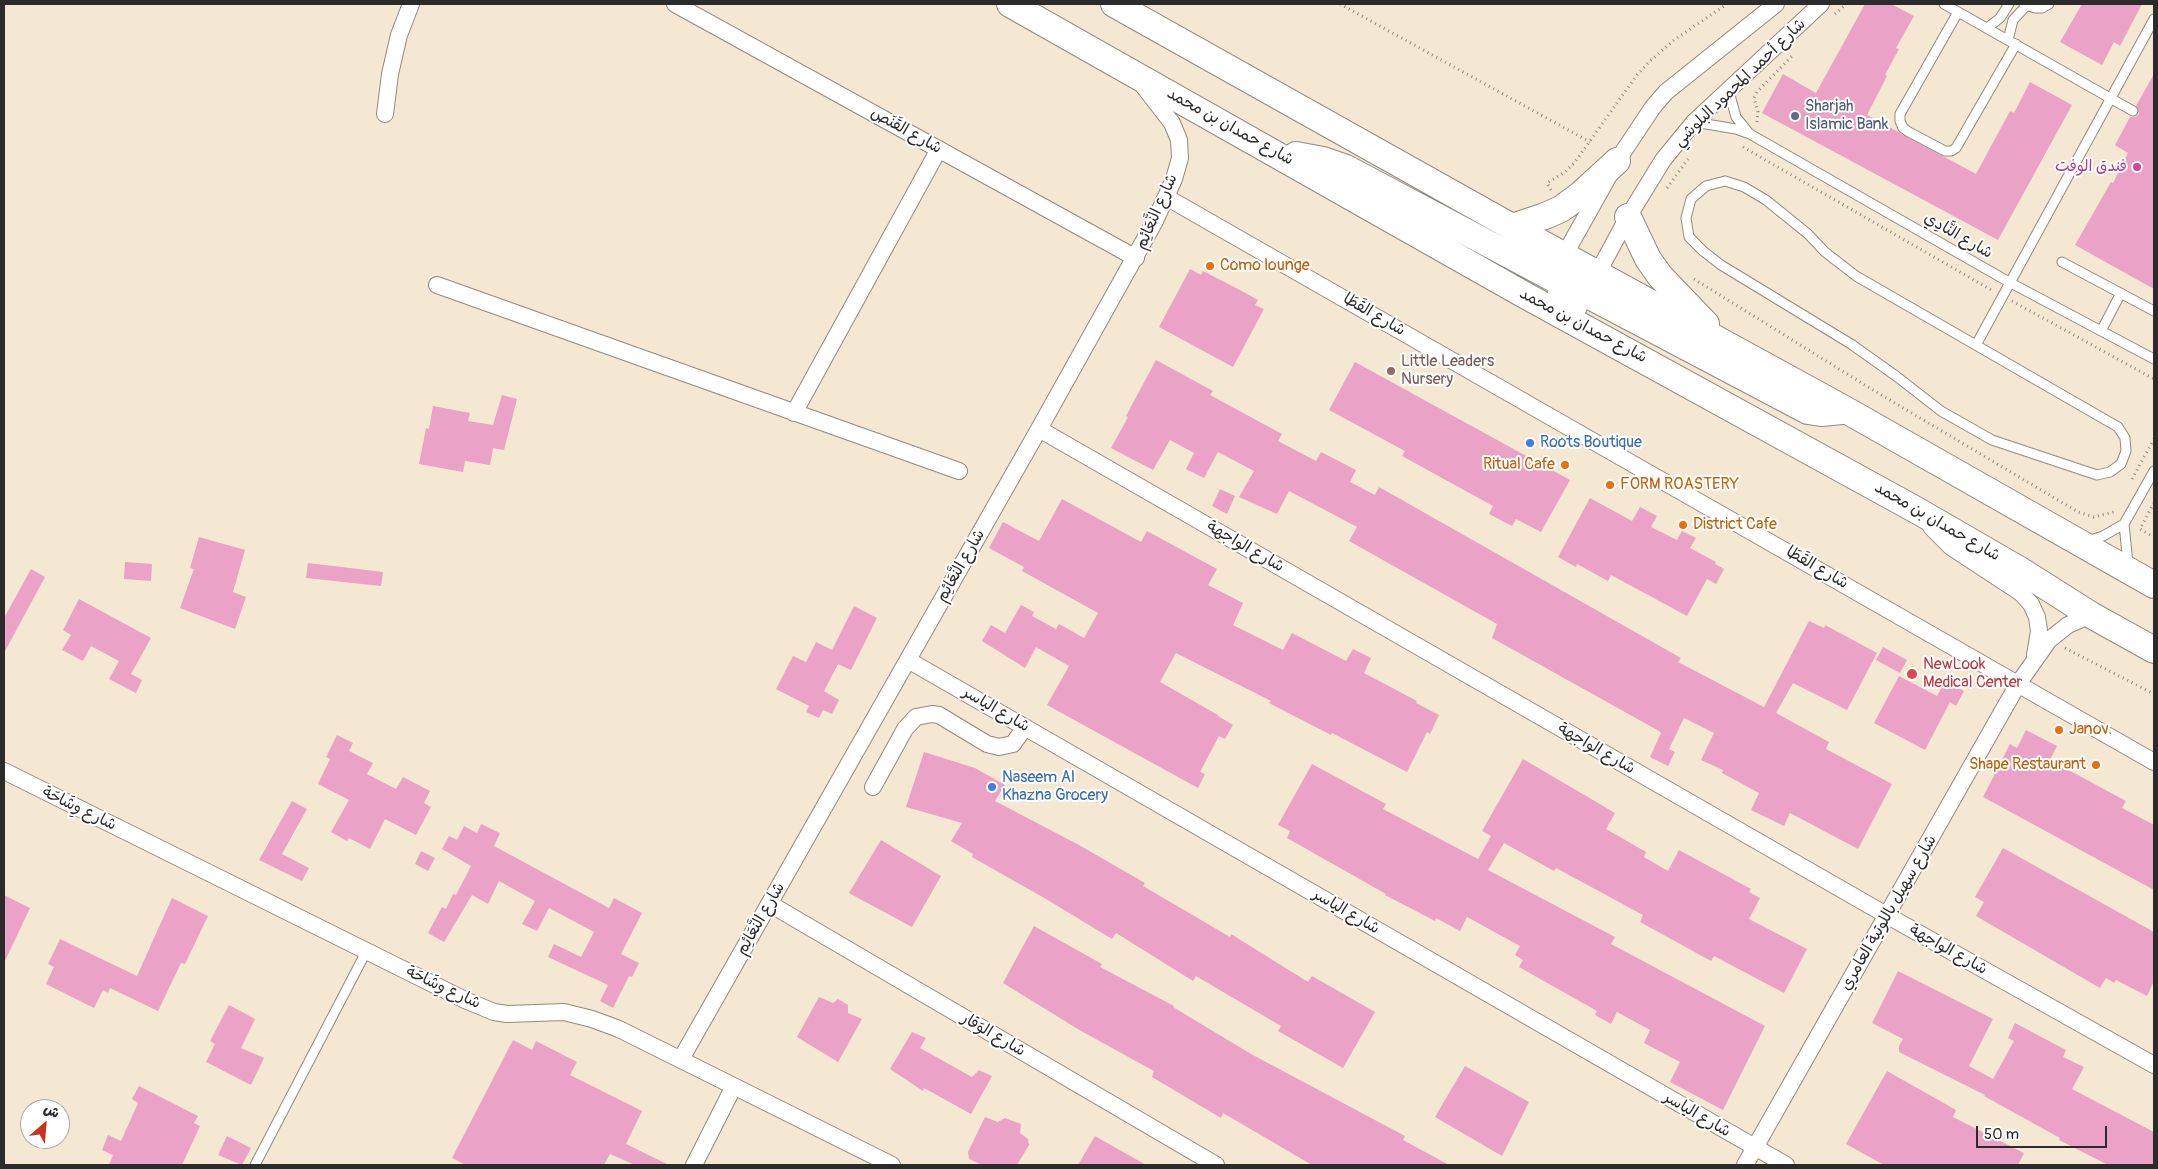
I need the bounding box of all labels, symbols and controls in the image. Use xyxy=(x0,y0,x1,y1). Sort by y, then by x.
street label: شارع أحمد المحمود البلوشي xyxy=(1670,15,1810,151)
street label: شارع حمدان بن محمد xyxy=(1163,84,1297,170)
place label: Sharjah Islamic Bank xyxy=(1805,97,1888,135)
street label: شارع القَنَص xyxy=(867,104,945,158)
marker: Sharjah Islamic Bank xyxy=(1789,110,1801,122)
place label: فندق الوفت xyxy=(2055,157,2127,177)
marker: فندق الوفت xyxy=(2131,161,2143,173)
street label: شارع النَّعَائِم xyxy=(1132,171,1182,253)
street label: شارع النَّادِي xyxy=(1920,209,1996,263)
place label: Como lounge xyxy=(1220,256,1310,276)
marker: Como lounge xyxy=(1204,260,1216,272)
street label: شارع حمدان بن محمد xyxy=(1516,284,1650,368)
street label: شارع القَطَا xyxy=(1339,290,1409,340)
place label: Little Leaders Nursery xyxy=(1401,352,1494,390)
marker: Little Leaders Nursery xyxy=(1385,365,1397,377)
place label: Roots Boutique xyxy=(1540,433,1642,453)
marker: Roots Boutique xyxy=(1524,437,1536,449)
place label: Ritual Cafe xyxy=(1483,455,1555,475)
marker: Ritual Cafe xyxy=(1559,459,1571,471)
place label: FORM ROASTERY xyxy=(1620,475,1739,495)
street label: شارع حمدان بن محمد xyxy=(1871,478,2003,566)
marker: FORM ROASTERY xyxy=(1604,479,1616,491)
place label: District Cafe xyxy=(1693,515,1777,535)
street label: شارع الواجهة xyxy=(1203,517,1287,577)
marker: District Cafe xyxy=(1677,519,1689,531)
street label: شارع النَّعَائِم xyxy=(932,526,990,606)
street label: شارع القَطَا xyxy=(1782,543,1852,593)
place label: NewLook Medical Center xyxy=(1923,655,2022,693)
marker: NewLook Medical Center xyxy=(1905,667,1919,681)
street label: شارع الياسر xyxy=(959,683,1033,737)
street label: شارع الواجهة xyxy=(1554,719,1638,779)
place label: Janov. xyxy=(2069,720,2112,740)
marker: Janov. xyxy=(2053,724,2065,736)
place label: Shape Restaurant xyxy=(1969,755,2086,775)
marker: Shape Restaurant xyxy=(2090,759,2102,771)
place label: Naseem Al Khazna Grocery xyxy=(1002,768,1108,806)
marker: Naseem Al Khazna Grocery xyxy=(986,781,998,793)
street label: شارع وِشَاحَة xyxy=(39,783,119,835)
street label: شارع سهيل باللوتية العامري xyxy=(1837,832,1941,994)
street label: شارع النَّعَائِم xyxy=(732,879,790,959)
street label: شارع الياسر xyxy=(1309,885,1383,939)
street label: شارع الواجهة xyxy=(1906,921,1990,979)
street label: شارع وِشَاحَة xyxy=(403,962,483,1014)
street label: شارع الوَقار xyxy=(958,1009,1028,1061)
street label: شارع الياسر xyxy=(1660,1088,1734,1142)
north arrow xyxy=(20,1099,70,1149)
text: ش xyxy=(41,1100,62,1122)
scale bar xyxy=(1978,1116,2109,1148)
text: 50 m xyxy=(1984,1125,2019,1144)

